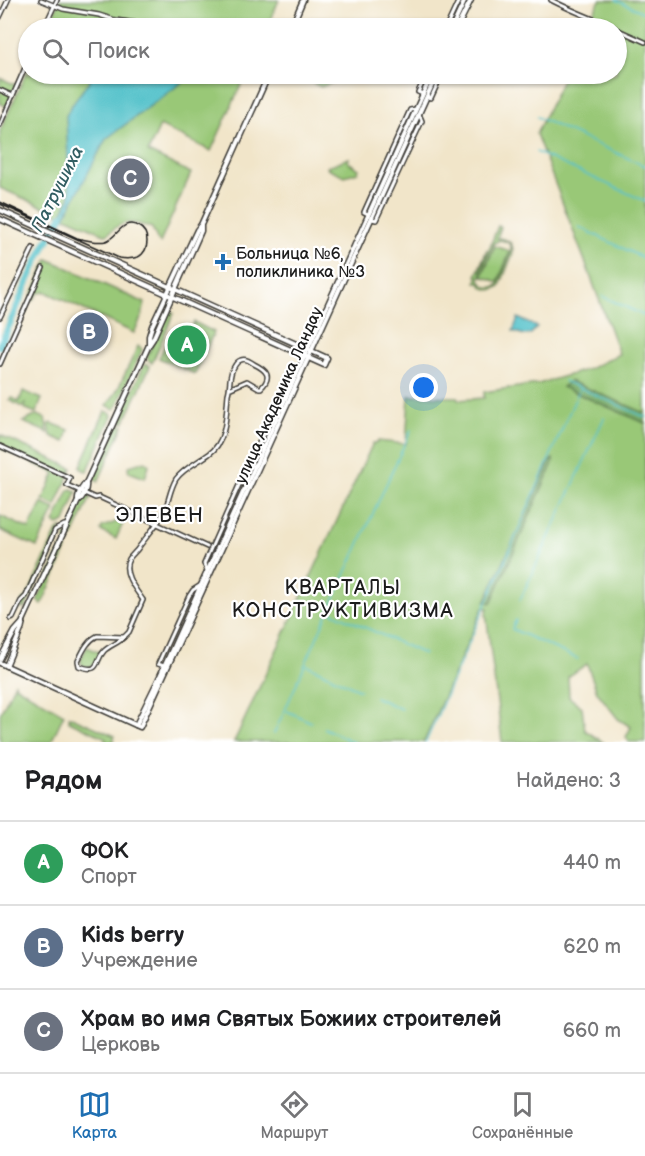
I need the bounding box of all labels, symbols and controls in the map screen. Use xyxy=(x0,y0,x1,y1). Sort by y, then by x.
search box xyxy=(18,18,627,84)
icon: search xyxy=(39,35,72,68)
text: Поиск xyxy=(87,38,150,65)
water label: Патрушиха xyxy=(27,143,88,236)
pin: C xyxy=(110,156,150,201)
place label: Больница №6, поликлиника №3 xyxy=(236,245,365,282)
marker: Больница №6, поликлиника №3 xyxy=(214,253,232,271)
street label: улица Академика Ландау xyxy=(232,304,327,487)
pin: B xyxy=(70,310,109,354)
pin: A xyxy=(168,322,207,368)
your location xyxy=(409,373,438,402)
district label: ЭЛЕВЕН xyxy=(116,504,204,528)
district label: КВАРТАЛЫ КОНСТРУКТИВИЗМА xyxy=(232,576,454,623)
text: Рядом xyxy=(24,766,102,797)
text: Найдено: 3 xyxy=(516,769,621,793)
text: ФОК xyxy=(81,838,129,865)
text: A xyxy=(37,851,50,875)
text: 440 m xyxy=(563,851,621,875)
text: Спорт xyxy=(81,865,137,889)
text: Kids berry xyxy=(81,922,184,949)
text: B xyxy=(36,935,51,959)
text: 620 m xyxy=(563,935,621,959)
text: Учреждение xyxy=(81,949,198,973)
text: Храм во имя Святых Божиих строителей xyxy=(81,1006,502,1033)
text: C xyxy=(36,1019,51,1043)
text: 660 m xyxy=(563,1019,621,1043)
text: Церковь xyxy=(81,1033,160,1057)
tab: Карта xyxy=(72,1088,117,1143)
tab: Маршрут xyxy=(260,1088,329,1143)
tab: Сохранённые xyxy=(472,1088,573,1143)

